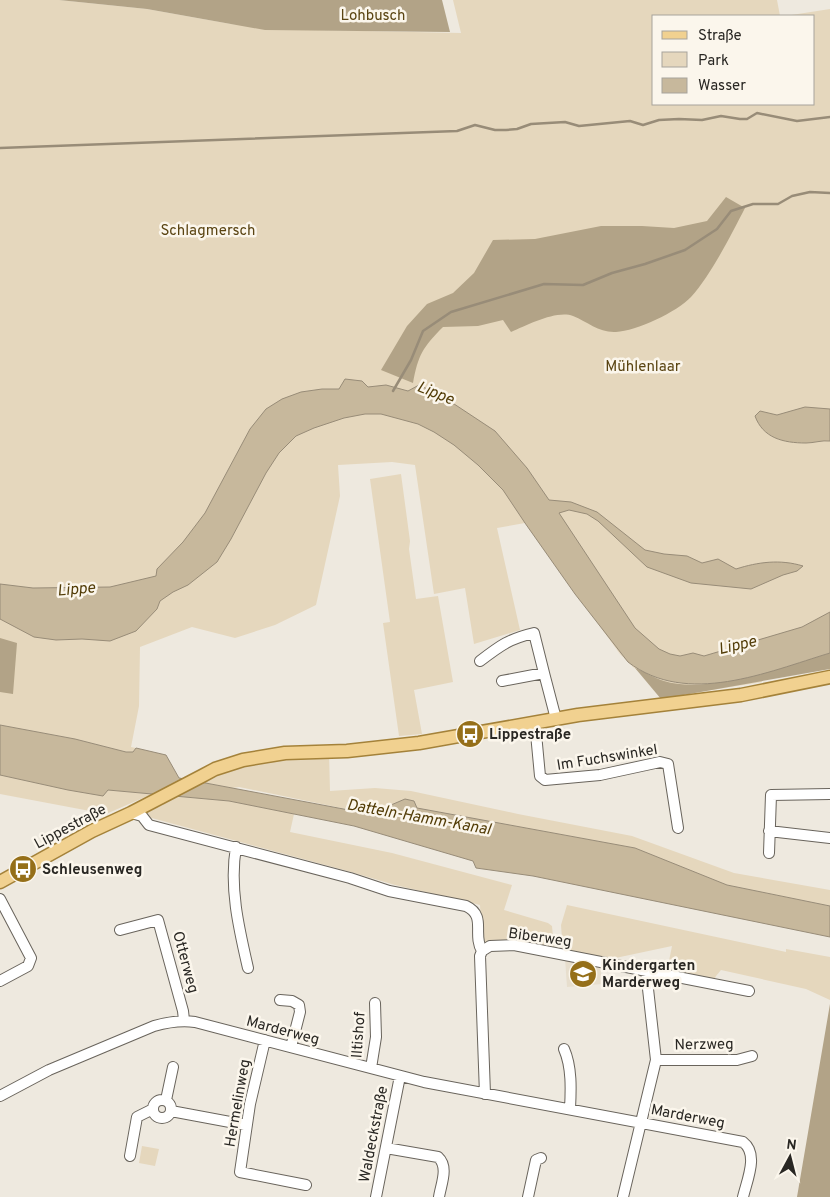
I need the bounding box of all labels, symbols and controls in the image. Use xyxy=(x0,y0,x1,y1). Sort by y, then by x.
park label: Lohbusch xyxy=(341,7,405,26)
legend xyxy=(652,15,815,105)
text: Straße xyxy=(698,27,742,46)
text: Park xyxy=(698,52,729,71)
text: Wasser xyxy=(698,77,746,96)
park label: Schlagmersch xyxy=(161,222,255,241)
park label: Mühlenlaar xyxy=(605,358,681,377)
water label: Lippe xyxy=(414,377,457,411)
water label: Lippe xyxy=(56,578,97,602)
water label: Lippe xyxy=(717,632,759,660)
bus stop icon: Lippestraße xyxy=(455,719,485,749)
place label: Lippestraße xyxy=(489,726,571,745)
street label: Im Fuchswinkel xyxy=(555,741,659,776)
water label: Datteln-Hamm-Kanal xyxy=(345,795,493,841)
street label: Lippestraße xyxy=(31,800,110,854)
bus stop icon: Schleusenweg xyxy=(8,854,38,884)
place label: Schleusenweg xyxy=(42,861,142,880)
street label: Biberweg xyxy=(507,925,573,952)
street label: Otterweg xyxy=(167,929,202,995)
place label: Kindergarten Marderweg xyxy=(602,957,695,993)
school or university icon: Kindergarten Marderweg xyxy=(568,959,598,989)
street label: Iltishof xyxy=(348,1011,371,1059)
street label: Marderweg xyxy=(244,1013,321,1050)
street label: Nerzweg xyxy=(674,1035,734,1056)
street label: Hermelinweg xyxy=(221,1058,256,1149)
street label: Waldeckstraße xyxy=(356,1085,393,1184)
street label: Marderweg xyxy=(649,1101,726,1134)
north arrow xyxy=(765,1132,815,1182)
text: N xyxy=(785,1137,797,1155)

